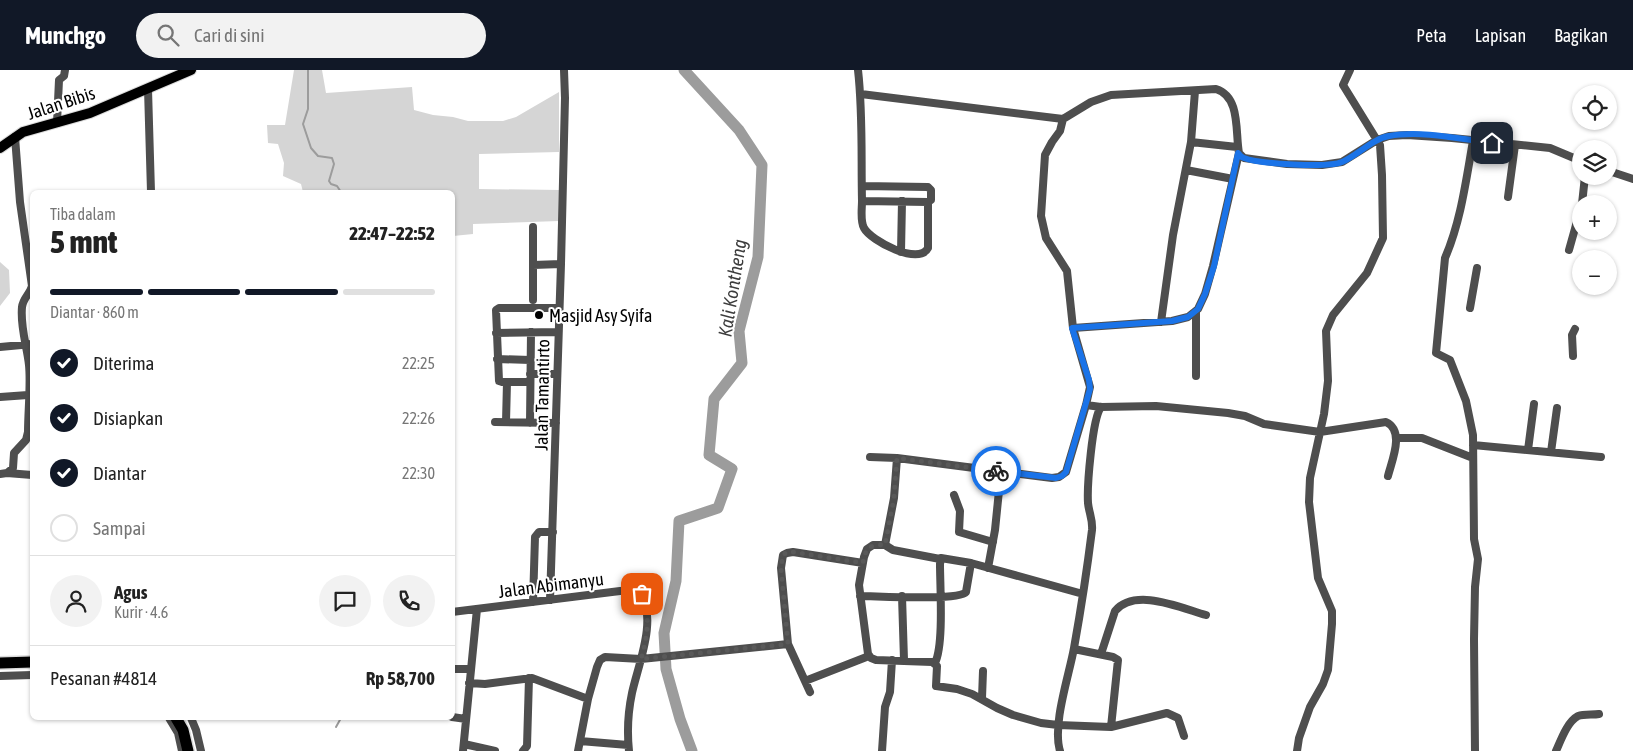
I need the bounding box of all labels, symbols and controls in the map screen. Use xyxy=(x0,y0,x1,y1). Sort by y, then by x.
search box xyxy=(136,13,486,58)
icon: search xyxy=(154,21,182,49)
text: Munchgo xyxy=(25,22,106,49)
text: Cari di sini xyxy=(194,24,265,46)
text: Peta xyxy=(1416,25,1447,46)
text: Lapisan xyxy=(1475,25,1526,46)
text: Bagikan xyxy=(1554,25,1608,46)
street label: Jalan Bibis xyxy=(24,82,98,124)
map controls xyxy=(1572,85,1617,295)
button: locate xyxy=(1572,85,1617,130)
pin xyxy=(1471,122,1513,164)
icon: home xyxy=(1478,129,1506,157)
button: layers xyxy=(1572,140,1617,185)
button: + xyxy=(1572,195,1617,240)
text: Tiba dalam xyxy=(50,205,116,223)
text: 22:47–22:52 xyxy=(349,222,435,244)
text: 5 mnt xyxy=(50,223,117,260)
water label: Kali Kontheng xyxy=(713,238,751,338)
button: − xyxy=(1572,250,1617,295)
text: Diantar · 860 m xyxy=(50,303,139,321)
place label: Masjid Asy Syifa xyxy=(549,305,652,326)
marker: Masjid Asy Syifa xyxy=(533,309,545,321)
street label: Jalan Tamantirto xyxy=(531,339,553,451)
icon: check xyxy=(50,349,78,377)
text: Diterima xyxy=(93,352,154,374)
text: 22:25 xyxy=(402,354,435,372)
icon: check xyxy=(50,404,78,432)
text: Disiapkan xyxy=(93,407,163,429)
text: 22:26 xyxy=(402,409,435,427)
courier xyxy=(971,446,1021,496)
icon: bike xyxy=(982,457,1010,485)
icon: check xyxy=(50,459,78,487)
text: Diantar xyxy=(93,462,146,484)
text: 22:30 xyxy=(402,464,435,482)
text: Sampai xyxy=(93,517,146,539)
street label: Jalan Abimanyu xyxy=(497,568,605,602)
pin xyxy=(621,573,663,615)
button: person xyxy=(50,575,102,627)
button: chat xyxy=(319,575,371,627)
button: phone xyxy=(383,575,435,627)
icon: bag xyxy=(628,580,656,608)
text: Agus xyxy=(114,581,147,603)
text: Kurir · 4.6 xyxy=(114,603,168,621)
text: Pesanan #4814 xyxy=(50,667,157,689)
text: Rp 58,700 xyxy=(366,667,435,689)

